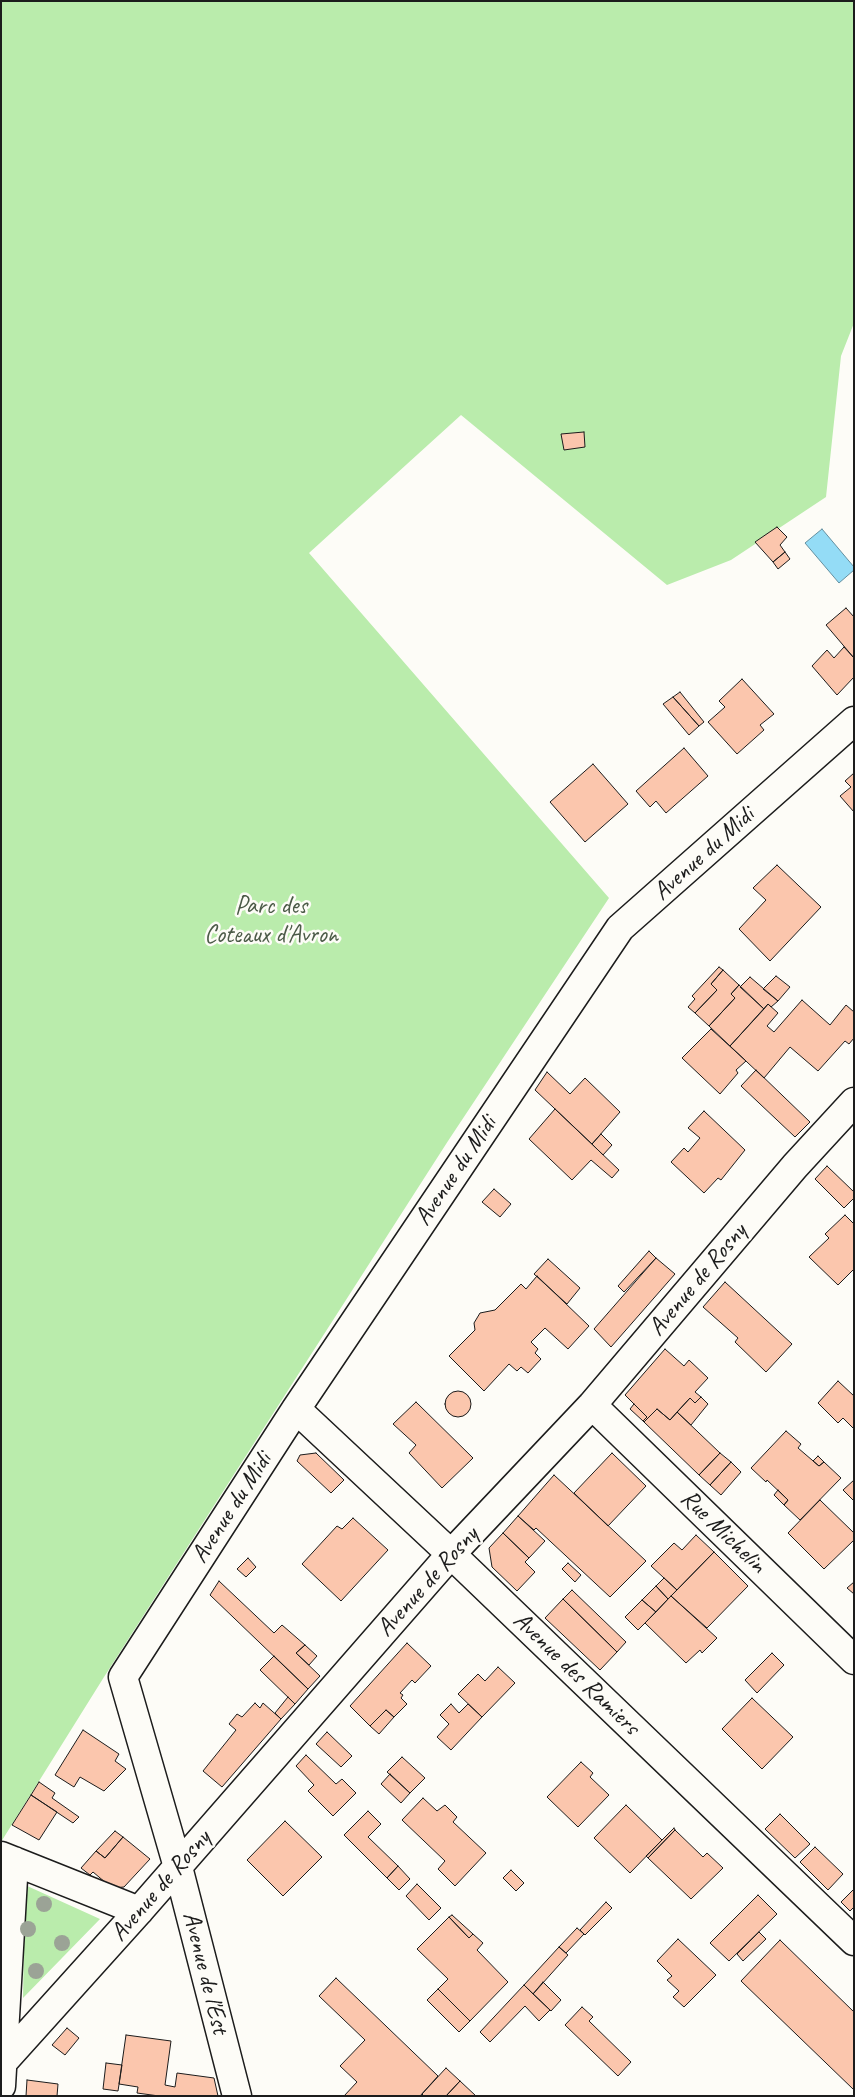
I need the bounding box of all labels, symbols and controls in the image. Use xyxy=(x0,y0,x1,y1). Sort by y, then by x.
street label: Avenue du Midi xyxy=(647,801,761,907)
park label: Parc des Coteaux d'Avron xyxy=(204,891,338,950)
street label: Avenue du Midi xyxy=(408,1110,504,1232)
street label: Avenue de Rosny xyxy=(642,1218,754,1342)
street label: Avenue du Midi xyxy=(185,1447,279,1569)
street label: Rue Michelin xyxy=(674,1484,772,1580)
street label: Avenue de Rosny xyxy=(371,1521,485,1643)
street label: Avenue des Ramiers xyxy=(506,1606,646,1742)
street label: Avenue de Rosny xyxy=(104,1824,218,1948)
street label: Avenue de l'Est xyxy=(175,1909,235,2037)

